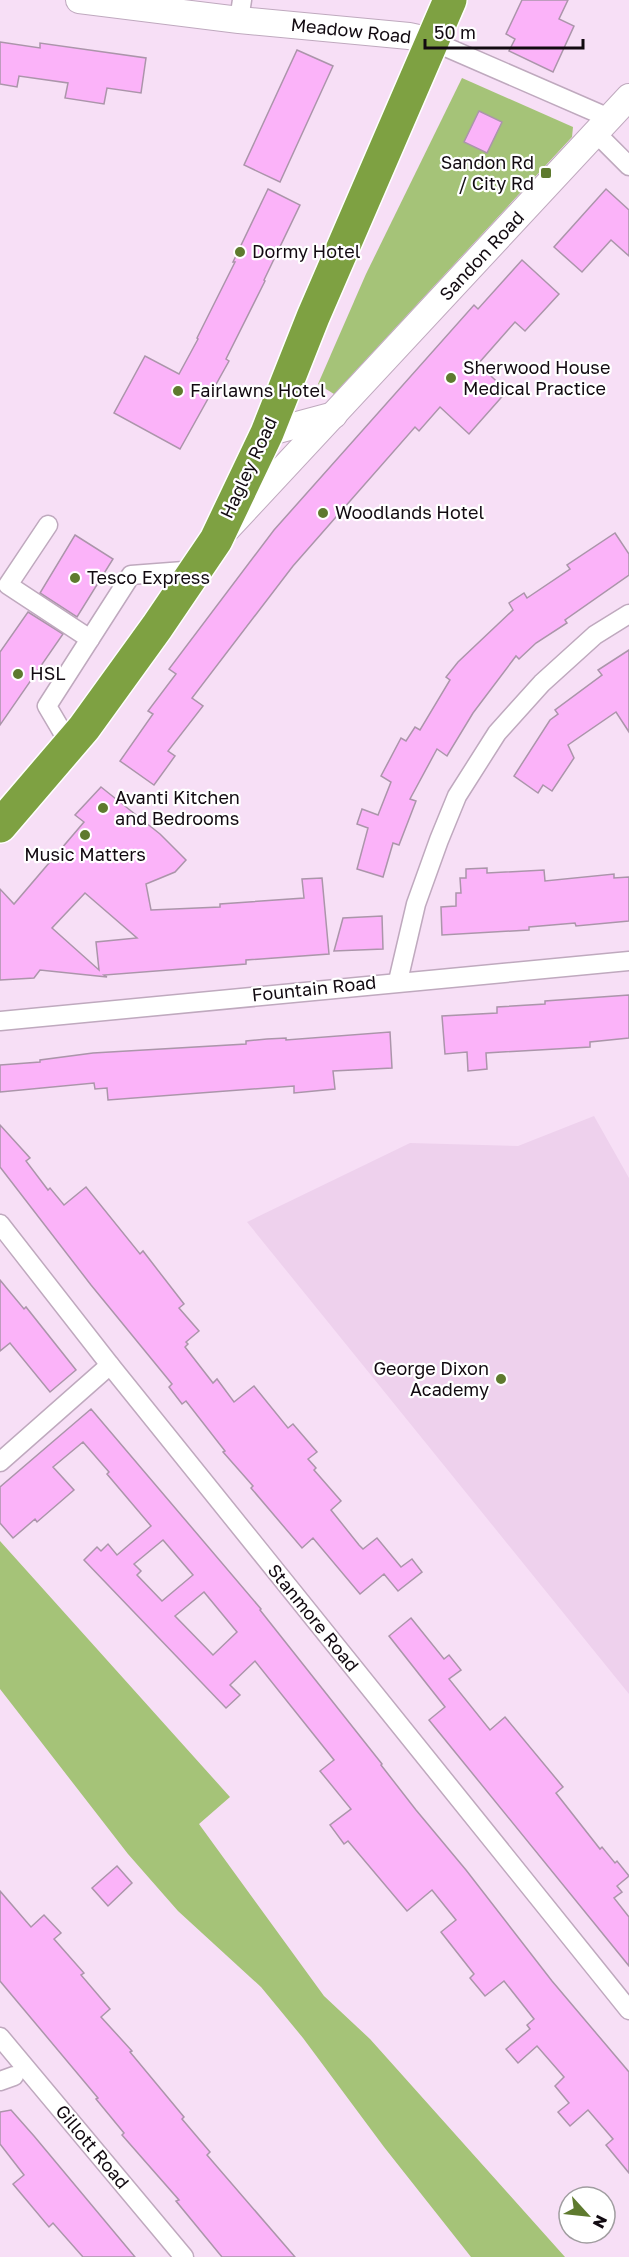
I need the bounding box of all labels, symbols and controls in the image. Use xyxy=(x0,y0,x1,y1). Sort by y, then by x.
scale bar xyxy=(425,12,582,50)
street label: Meadow Road xyxy=(290,13,412,47)
text: 50 m xyxy=(434,21,476,43)
place label: Sandon Rd / City Rd xyxy=(441,151,534,194)
marker: Sandon Rd / City Rd xyxy=(539,166,553,180)
street label: Sandon Road xyxy=(434,206,528,305)
place label: Dormy Hotel xyxy=(252,240,361,262)
marker: Dormy Hotel xyxy=(233,245,247,259)
place label: Sherwood House Medical Practice xyxy=(463,356,610,399)
marker: Sherwood House Medical Practice xyxy=(444,371,458,385)
place label: Fairlawns Hotel xyxy=(190,379,326,401)
marker: Fairlawns Hotel xyxy=(171,384,185,398)
street label: Hagley Road xyxy=(215,413,281,522)
place label: Woodlands Hotel xyxy=(335,501,484,523)
marker: Woodlands Hotel xyxy=(316,506,330,520)
place label: Tesco Express xyxy=(87,566,210,588)
marker: Tesco Express xyxy=(68,571,82,585)
place label: HSL xyxy=(30,662,65,684)
marker: HSL xyxy=(11,667,25,681)
place label: Avanti Kitchen and Bedrooms xyxy=(115,786,240,829)
marker: Avanti Kitchen and Bedrooms xyxy=(96,801,110,815)
marker: Music Matters xyxy=(78,828,92,842)
place label: Music Matters xyxy=(24,843,146,865)
street label: Fountain Road xyxy=(251,971,377,1005)
place label: George Dixon Academy xyxy=(373,1357,489,1400)
marker: George Dixon Academy xyxy=(494,1372,508,1386)
street label: Stanmore Road xyxy=(264,1559,364,1676)
street label: Gillott Road xyxy=(51,2100,134,2193)
north arrow xyxy=(557,2185,617,2245)
text: N xyxy=(589,2212,612,2232)

